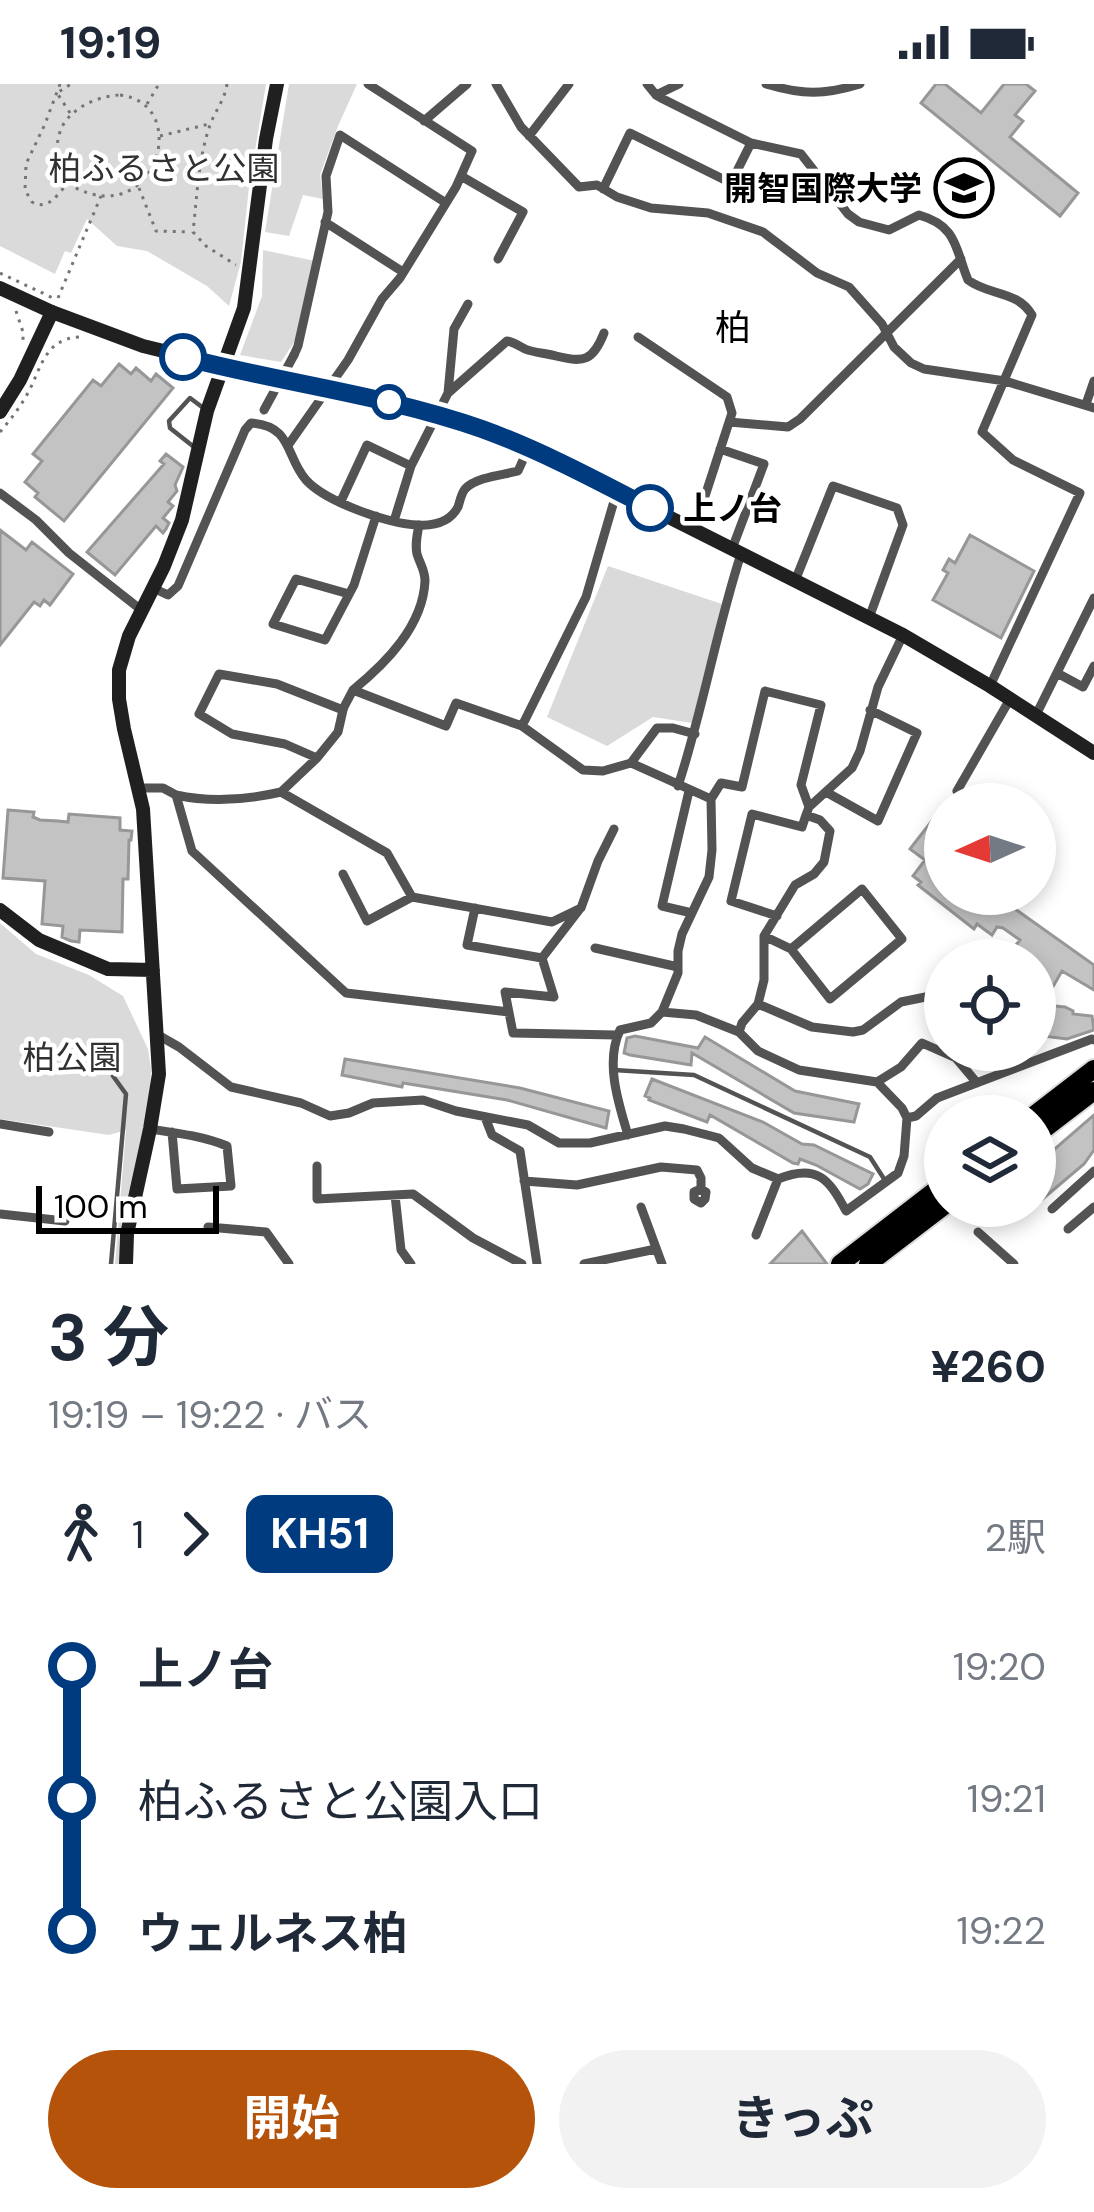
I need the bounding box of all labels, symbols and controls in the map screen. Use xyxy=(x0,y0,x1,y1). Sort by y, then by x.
text: 19:19 xyxy=(60,13,161,72)
park label: 柏ふるさと公園 xyxy=(49,147,280,190)
school or university icon: 開智国際大学 xyxy=(933,157,995,219)
place label: 開智国際大学 xyxy=(724,167,922,210)
district label: 柏 xyxy=(715,304,751,351)
unlabelled marker xyxy=(161,335,205,379)
unlabelled marker xyxy=(373,386,405,418)
marker: 上ノ台 xyxy=(628,486,672,530)
place label: 上ノ台 xyxy=(683,487,782,530)
north arrow xyxy=(924,783,1056,915)
map controls xyxy=(924,783,1056,1227)
button: locate xyxy=(924,939,1056,1071)
park label: 柏公園 xyxy=(23,1036,122,1079)
button: layers xyxy=(924,1095,1056,1227)
scale bar xyxy=(36,1180,219,1233)
text: 100 m xyxy=(54,1185,148,1228)
text: 3 分 xyxy=(48,1295,169,1380)
text: ¥260 xyxy=(931,1337,1046,1396)
text: 19:19 – 19:22 · バス xyxy=(48,1389,372,1440)
icon: walk xyxy=(48,1501,114,1567)
icon: forward xyxy=(162,1501,228,1567)
text: KH51 xyxy=(270,1506,369,1561)
text: 1 xyxy=(132,1509,144,1560)
text: 2駅 xyxy=(985,1512,1046,1563)
text: 上ノ台 xyxy=(138,1640,273,1699)
text: 19:20 xyxy=(953,1641,1046,1692)
text: 柏ふるさと公園入口 xyxy=(138,1772,543,1831)
text: 19:21 xyxy=(967,1773,1046,1824)
text: ウェルネス柏 xyxy=(138,1904,408,1963)
text: 19:22 xyxy=(957,1905,1046,1956)
button: 開始 xyxy=(48,2050,535,2188)
button: きっぷ xyxy=(559,2050,1046,2188)

